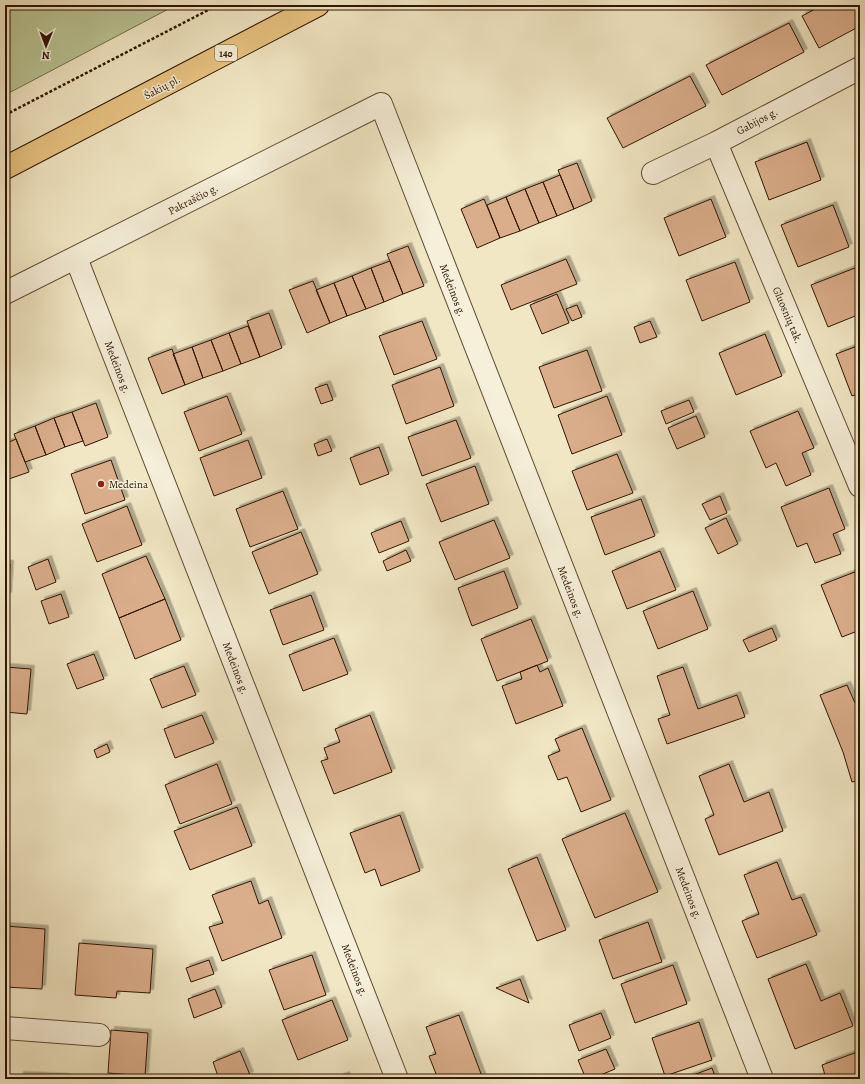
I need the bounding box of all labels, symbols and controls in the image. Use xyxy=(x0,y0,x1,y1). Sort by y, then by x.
north arrow xyxy=(26,26,66,66)
road number: 140 xyxy=(215,45,237,61)
text: N xyxy=(42,48,50,63)
street label: Šakių pl. xyxy=(141,72,183,103)
street label: Gabijos g. xyxy=(734,104,781,139)
street label: Pakraščio g. xyxy=(166,180,221,218)
street label: Medeinos g. xyxy=(436,262,469,319)
street label: Gluosnių tak. xyxy=(769,284,806,346)
street label: Medeinos g. xyxy=(101,339,134,396)
place label: Medeina xyxy=(109,477,149,492)
marker: Medeina xyxy=(96,479,106,489)
street label: Medeinos g. xyxy=(554,564,587,621)
street label: Medeinos g. xyxy=(219,640,252,697)
street label: Medeinos g. xyxy=(672,865,705,922)
street label: Medeinos g. xyxy=(338,942,371,999)

